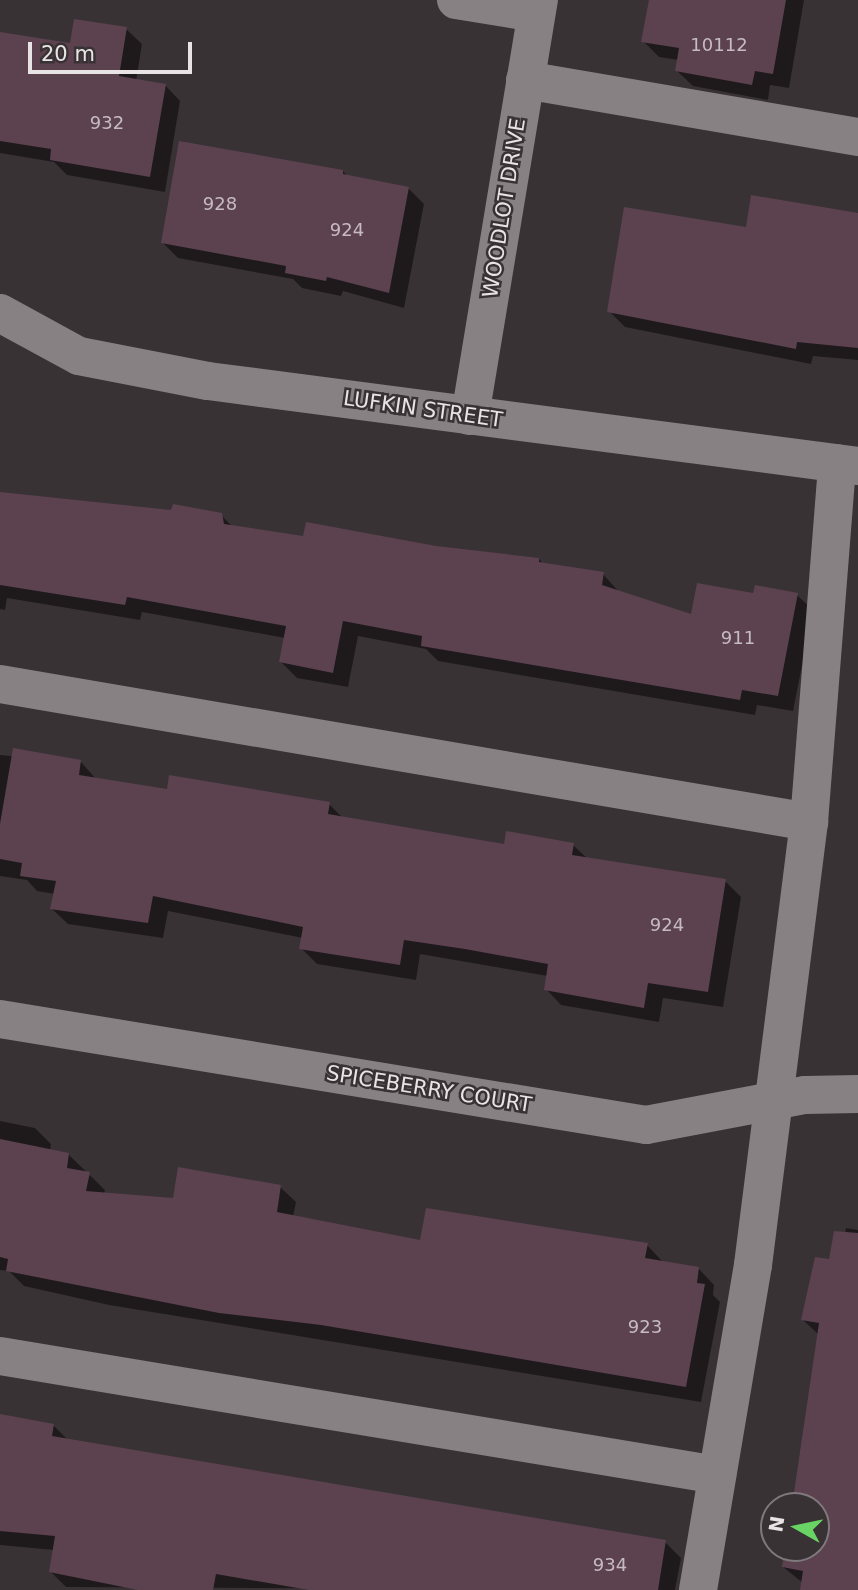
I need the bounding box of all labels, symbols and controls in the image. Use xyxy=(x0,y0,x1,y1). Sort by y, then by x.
scale bar xyxy=(32,28,196,72)
house number: 10112 xyxy=(690,34,748,56)
text: 20 m xyxy=(41,42,95,66)
house number: 932 xyxy=(90,112,124,134)
street label: WOODLOT DRIVE xyxy=(477,116,531,300)
house number: 928 xyxy=(203,193,237,215)
house number: 924 xyxy=(330,219,364,241)
street label: LUFKIN STREET xyxy=(342,385,504,433)
house number: 911 xyxy=(721,627,755,649)
house number: 924 xyxy=(650,914,684,936)
street label: SPICEBERRY COURT xyxy=(325,1060,533,1118)
house number: 923 xyxy=(628,1316,662,1338)
north arrow xyxy=(760,1492,830,1562)
text: N xyxy=(764,1514,788,1534)
house number: 934 xyxy=(593,1554,627,1576)

